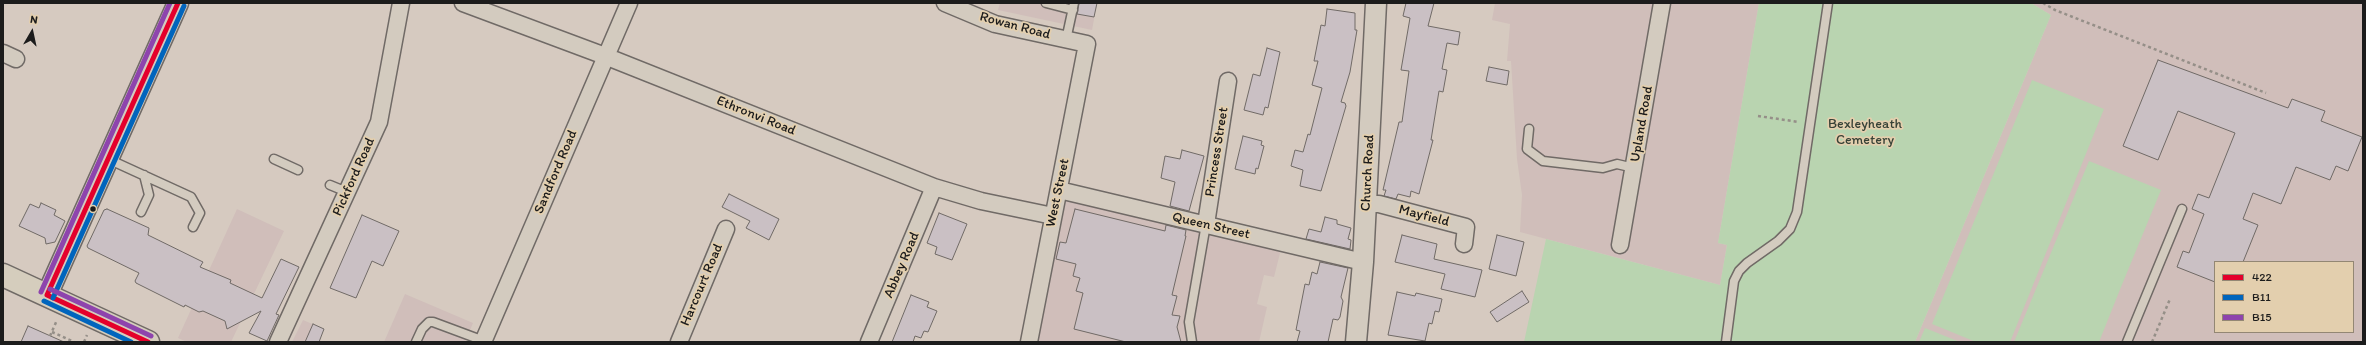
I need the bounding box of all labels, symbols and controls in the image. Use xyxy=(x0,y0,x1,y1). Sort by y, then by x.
street label: Rowan Road xyxy=(978,8,1052,44)
north arrow xyxy=(12,12,52,52)
text: N xyxy=(29,13,39,27)
street label: Upland Road xyxy=(1627,85,1657,163)
street label: Ethronvi Road xyxy=(714,92,798,140)
street label: Princess Street xyxy=(1202,106,1232,198)
park label: Bexleyheath Cemetery xyxy=(1828,116,1902,148)
street label: Sandford Road xyxy=(531,128,581,216)
street label: Church Road xyxy=(1358,134,1378,212)
street label: Pickford Road xyxy=(329,135,379,219)
street label: West Street xyxy=(1043,157,1073,229)
street label: Mayfield xyxy=(1397,201,1451,231)
unlabelled marker xyxy=(88,204,98,214)
street label: Queen Street xyxy=(1170,209,1252,243)
street label: Abbey Road xyxy=(881,229,923,301)
street label: Harcourt Road xyxy=(677,241,727,329)
legend xyxy=(2214,261,2354,333)
text: 422 xyxy=(2252,270,2272,284)
text: B11 xyxy=(2252,290,2271,304)
text: B15 xyxy=(2252,310,2272,324)

